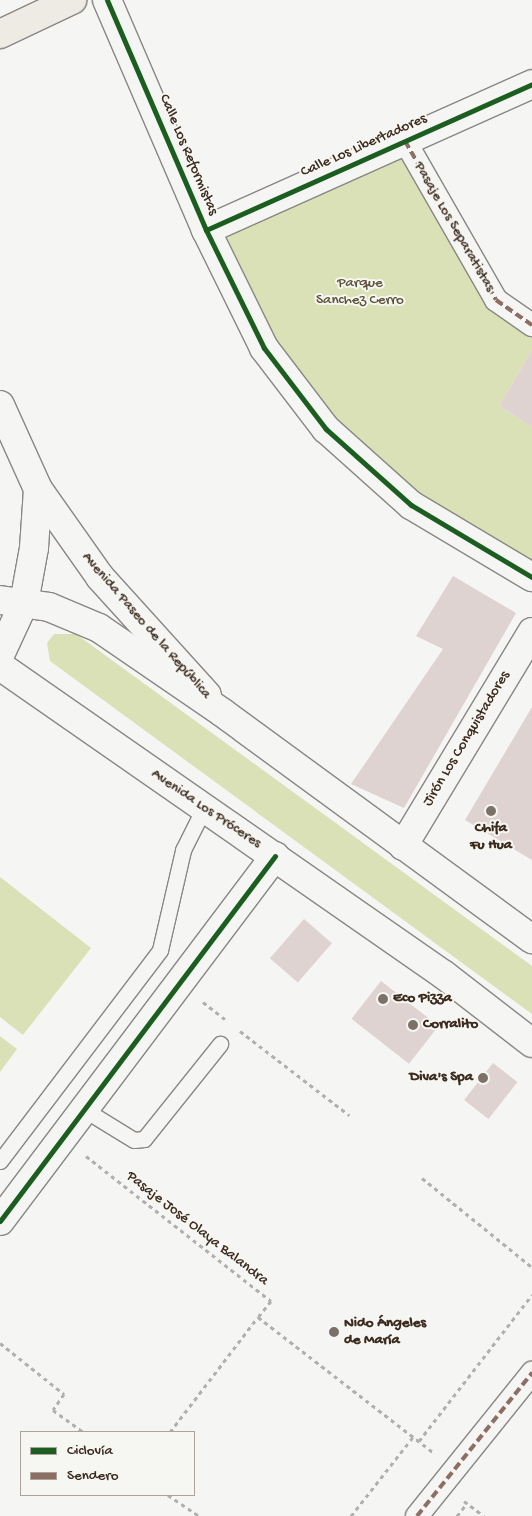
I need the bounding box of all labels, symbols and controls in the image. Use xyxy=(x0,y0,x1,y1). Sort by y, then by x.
street label: Calle Los Reformistas xyxy=(154,92,222,218)
street label: Calle Los Libertadores xyxy=(298,110,430,182)
street label: Pasaje Los Separatistas xyxy=(409,159,499,295)
park label: Parque Sanchez Cerro xyxy=(316,274,404,309)
street label: Avenida Paseo de la República xyxy=(77,549,215,703)
street label: Jirón Los Conquistadores xyxy=(419,668,515,810)
street label: Avenida Los Próceres xyxy=(147,765,265,853)
marker: Chifa Fu Hua xyxy=(485,805,497,817)
place label: Chifa Fu Hua xyxy=(470,819,512,854)
place label: Eco Pizza xyxy=(393,990,452,1008)
marker: Eco Pizza xyxy=(377,993,389,1005)
place label: Corralito xyxy=(423,1016,478,1034)
marker: Corralito xyxy=(407,1019,419,1031)
place label: Diva's Spa xyxy=(409,1069,473,1087)
marker: Diva's Spa xyxy=(477,1072,489,1084)
street label: Pasaje José Olaya Balandra xyxy=(122,1168,272,1290)
place label: Nido Ángeles de María xyxy=(344,1314,426,1349)
marker: Nido Ángeles de María xyxy=(328,1326,340,1338)
legend xyxy=(20,1431,195,1496)
text: Ciclovía xyxy=(67,1442,113,1460)
text: Sendero xyxy=(67,1467,118,1485)

